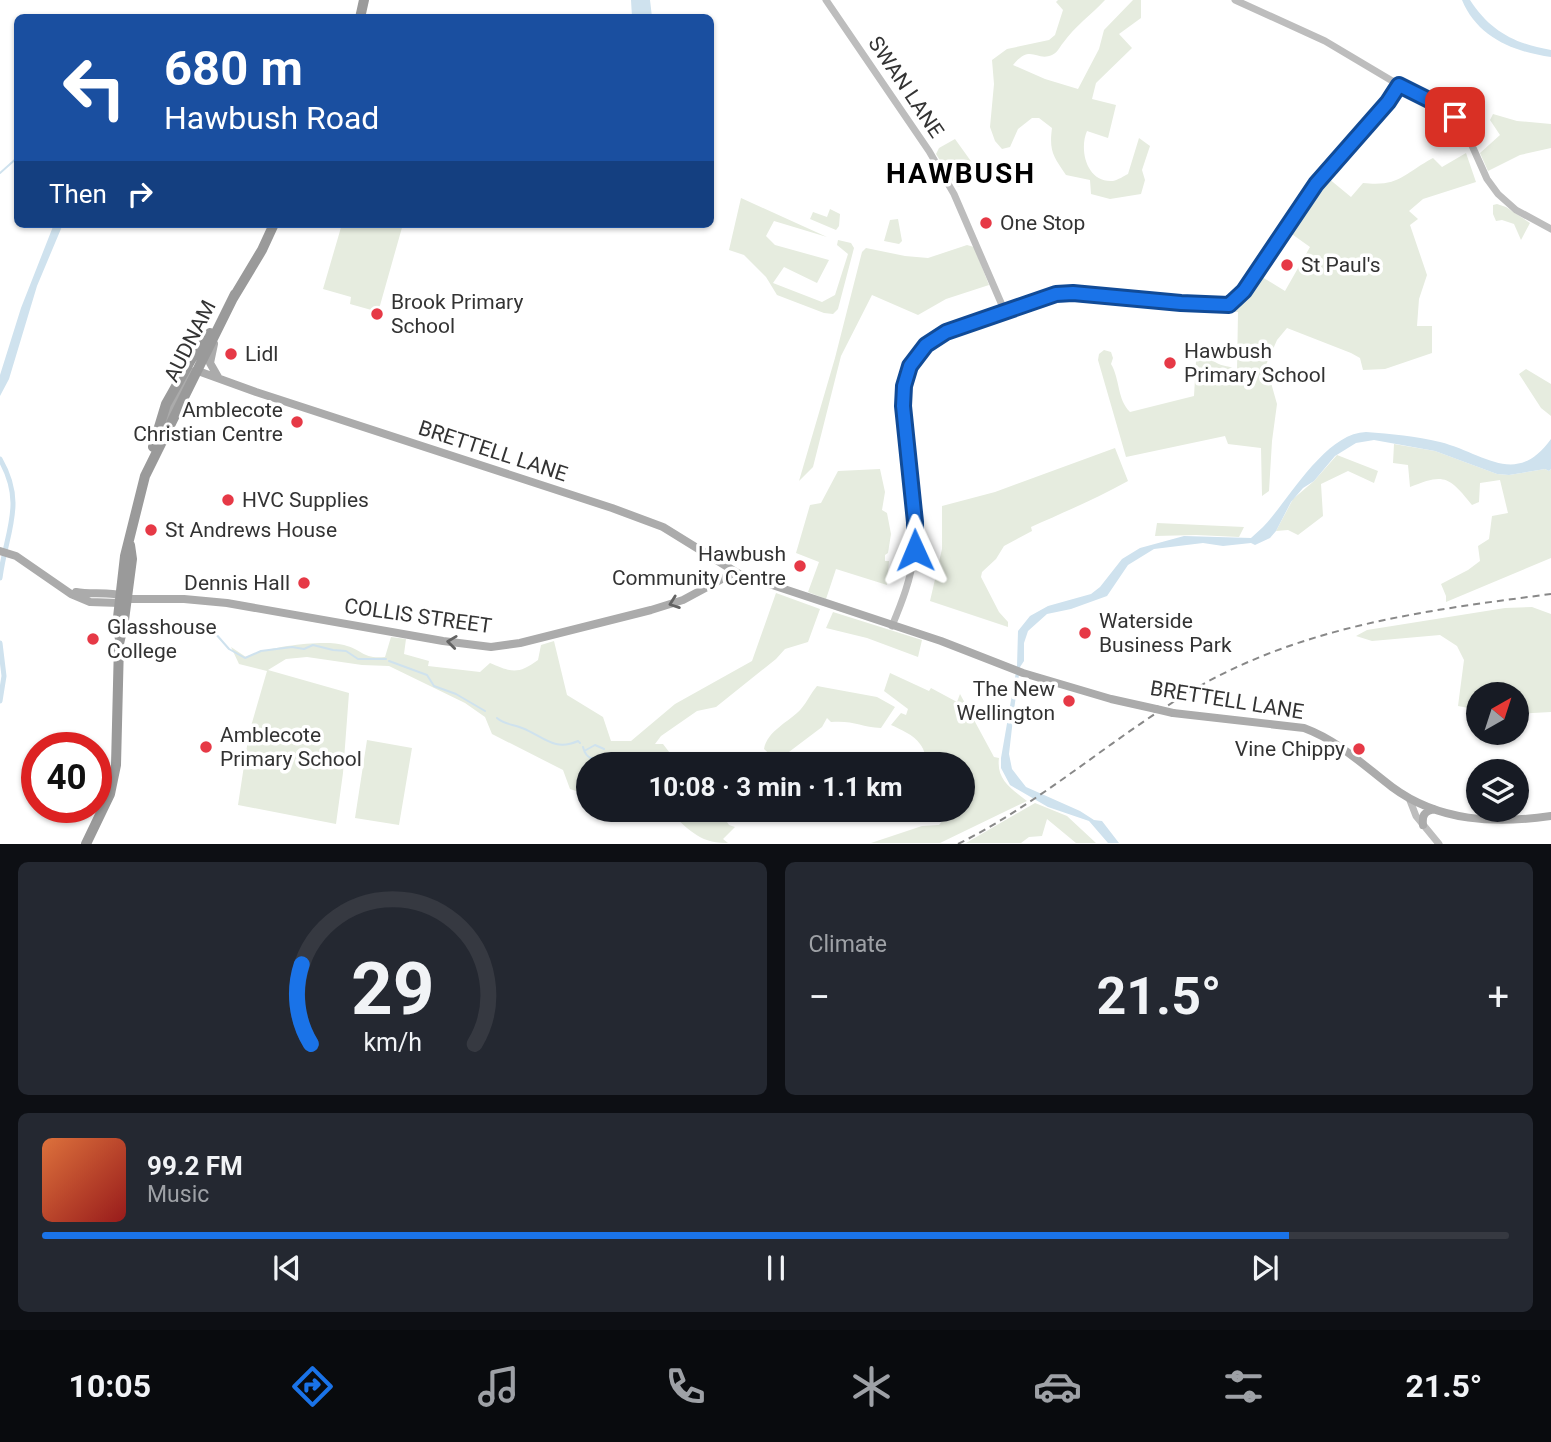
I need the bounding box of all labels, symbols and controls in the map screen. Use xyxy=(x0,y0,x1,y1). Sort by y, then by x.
street label: SWAN LANE xyxy=(863,32,949,142)
text: 680 m xyxy=(164,40,303,97)
icon: left xyxy=(49,42,140,133)
pin xyxy=(1425,87,1485,147)
icon: arrive xyxy=(1436,98,1474,136)
text: Hawbush Road xyxy=(164,99,379,137)
district label: HAWBUSH xyxy=(886,157,1036,190)
icon: right xyxy=(121,175,159,213)
text: Then xyxy=(49,179,107,209)
place label: One Stop xyxy=(1000,211,1085,235)
marker: One Stop xyxy=(978,215,994,231)
place label: St Paul's xyxy=(1301,253,1380,277)
marker: St Paul's xyxy=(1279,257,1295,273)
place label: Brook Primary School xyxy=(391,290,523,338)
street label: AUDNAM xyxy=(159,296,221,386)
marker: Brook Primary School xyxy=(369,306,385,322)
place label: Hawbush Primary School xyxy=(1184,339,1326,387)
place label: Lidl xyxy=(245,342,278,366)
marker: Lidl xyxy=(223,346,239,362)
marker: Hawbush Primary School xyxy=(1162,355,1178,371)
place label: Amblecote Christian Centre xyxy=(133,398,283,446)
marker: Amblecote Christian Centre xyxy=(289,414,305,430)
street label: BRETTELL LANE xyxy=(415,416,571,486)
place label: HVC Supplies xyxy=(242,488,369,512)
marker: HVC Supplies xyxy=(220,492,236,508)
position arrow xyxy=(878,513,952,587)
place label: St Andrews House xyxy=(165,518,337,542)
marker: St Andrews House xyxy=(143,522,159,538)
place label: Hawbush Community Centre xyxy=(612,542,786,590)
marker: Hawbush Community Centre xyxy=(792,558,808,574)
place label: Dennis Hall xyxy=(184,571,290,595)
marker: Dennis Hall xyxy=(296,575,312,591)
street label: COLLIS STREET xyxy=(343,594,494,638)
one-way arrow xyxy=(668,594,680,608)
place label: Waterside Business Park xyxy=(1099,609,1232,657)
place label: Glasshouse College xyxy=(107,615,217,663)
marker: Waterside Business Park xyxy=(1077,625,1093,641)
marker: Glasshouse College xyxy=(85,631,101,647)
one-way arrow xyxy=(446,635,458,650)
street label: BRETTELL LANE xyxy=(1148,676,1306,724)
place label: The New Wellington xyxy=(957,677,1055,725)
north arrow xyxy=(1466,682,1530,746)
map controls xyxy=(1466,682,1529,822)
marker: The New Wellington xyxy=(1061,693,1077,709)
place label: Amblecote Primary School xyxy=(220,723,362,771)
speed limit sign: 40 xyxy=(21,732,112,823)
place label: Vine Chippy xyxy=(1235,737,1345,761)
marker: Amblecote Primary School xyxy=(198,739,214,755)
marker: Vine Chippy xyxy=(1351,741,1367,757)
button: layers xyxy=(1466,759,1529,822)
text: 10:08 · 3 min · 1.1 km xyxy=(648,772,903,802)
text: Climate xyxy=(809,931,887,958)
text: 29 xyxy=(350,947,434,1033)
text: 21.5° xyxy=(1096,966,1221,1027)
text: − xyxy=(809,975,830,1019)
text: + xyxy=(1487,975,1509,1019)
text: km/h xyxy=(363,1028,422,1057)
text: 99.2 FM xyxy=(147,1151,243,1181)
text: Music xyxy=(147,1181,209,1208)
icon: previous xyxy=(268,1249,306,1287)
icon: pause xyxy=(757,1249,795,1287)
icon: next xyxy=(1246,1249,1284,1287)
icon: directions xyxy=(288,1362,337,1411)
icon: music xyxy=(474,1362,523,1411)
icon: phone xyxy=(661,1362,710,1411)
icon: climate xyxy=(847,1362,896,1411)
icon: car xyxy=(1033,1362,1082,1411)
icon: filters xyxy=(1219,1362,1268,1411)
text: 10:05 xyxy=(69,1367,151,1405)
text: 21.5° xyxy=(1405,1367,1482,1405)

